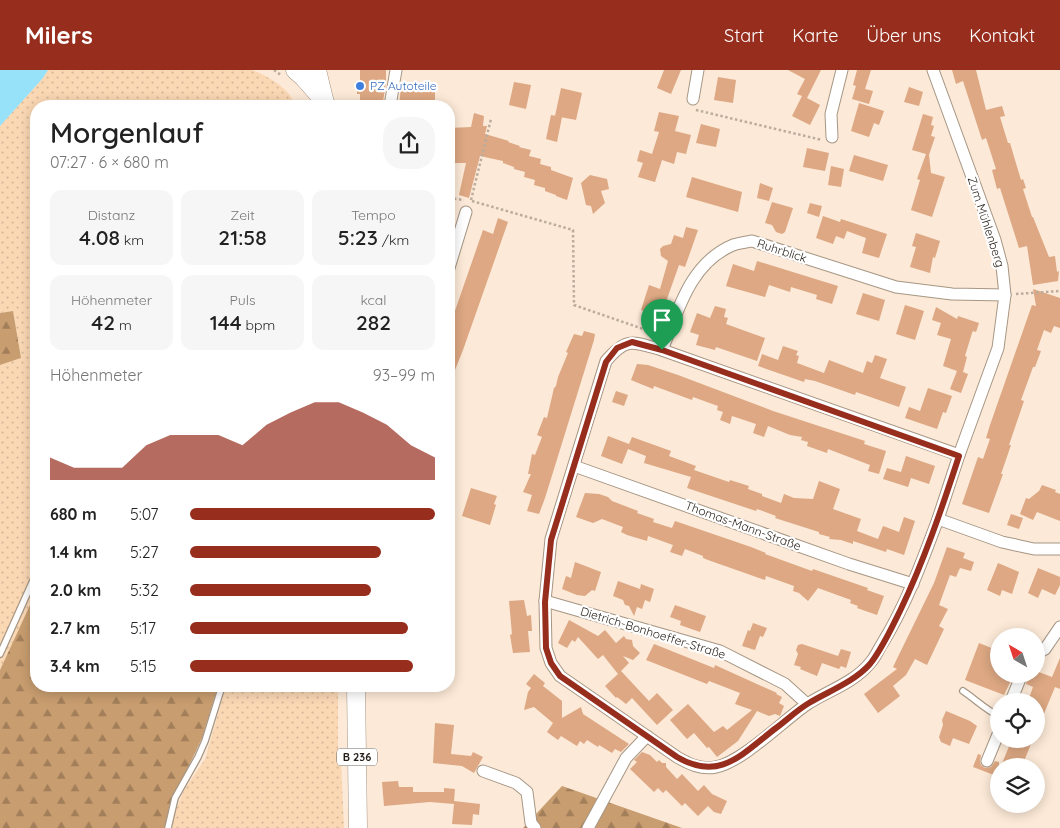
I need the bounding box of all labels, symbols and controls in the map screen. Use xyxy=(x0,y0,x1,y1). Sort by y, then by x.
text: Milers xyxy=(25,20,93,50)
text: Start xyxy=(724,24,764,47)
text: Karte xyxy=(792,24,838,47)
text: Über uns xyxy=(866,24,941,47)
text: Kontakt xyxy=(969,24,1035,47)
place label: PZ Autoteile xyxy=(370,78,437,93)
marker: PZ Autoteile xyxy=(354,80,366,92)
text: Morgenlauf xyxy=(50,115,204,150)
button: share xyxy=(383,117,435,169)
text: 07:27 · 6 × 680 m xyxy=(50,152,169,172)
street label: Zum Mühlenberg xyxy=(965,175,1008,269)
text: Distanz xyxy=(88,206,135,224)
text: Zeit xyxy=(230,206,255,224)
text: Tempo xyxy=(351,206,396,224)
text: 4.08 xyxy=(79,224,120,250)
text: 21:58 xyxy=(218,224,267,250)
text: 5:23 xyxy=(338,224,378,250)
text: km xyxy=(120,231,144,249)
text: /km xyxy=(378,231,409,249)
street label: Ruhrblick xyxy=(755,235,809,266)
text: Höhenmeter xyxy=(71,291,152,309)
text: Puls xyxy=(229,291,256,309)
text: kcal xyxy=(360,291,387,309)
pin xyxy=(641,299,683,350)
icon: arrive xyxy=(648,306,676,334)
text: 42 xyxy=(91,309,115,335)
text: 144 xyxy=(210,309,242,335)
text: 282 xyxy=(356,309,391,335)
text: m xyxy=(115,316,132,334)
text: bpm xyxy=(242,316,275,334)
text: Höhenmeter xyxy=(50,365,143,385)
text: 93–99 m xyxy=(373,365,435,385)
street label: Thomas-Mann-Straße xyxy=(683,498,803,554)
text: 680 m xyxy=(50,504,97,524)
text: 5:07 xyxy=(130,504,159,524)
text: 1.4 km xyxy=(50,542,97,562)
text: 5:27 xyxy=(130,542,158,562)
text: 2.0 km xyxy=(50,580,101,600)
text: 5:32 xyxy=(130,580,159,600)
street label: Dietrich-Bonhoeffer-Straße xyxy=(579,603,728,662)
text: 2.7 km xyxy=(50,618,100,638)
text: 5:17 xyxy=(130,618,156,638)
north arrow xyxy=(990,628,1045,682)
map controls xyxy=(990,628,1045,813)
text: 3.4 km xyxy=(50,656,100,676)
text: 5:15 xyxy=(130,656,156,676)
button: locate xyxy=(990,693,1045,748)
road number: B 236 xyxy=(337,749,377,766)
button: layers xyxy=(990,758,1045,813)

